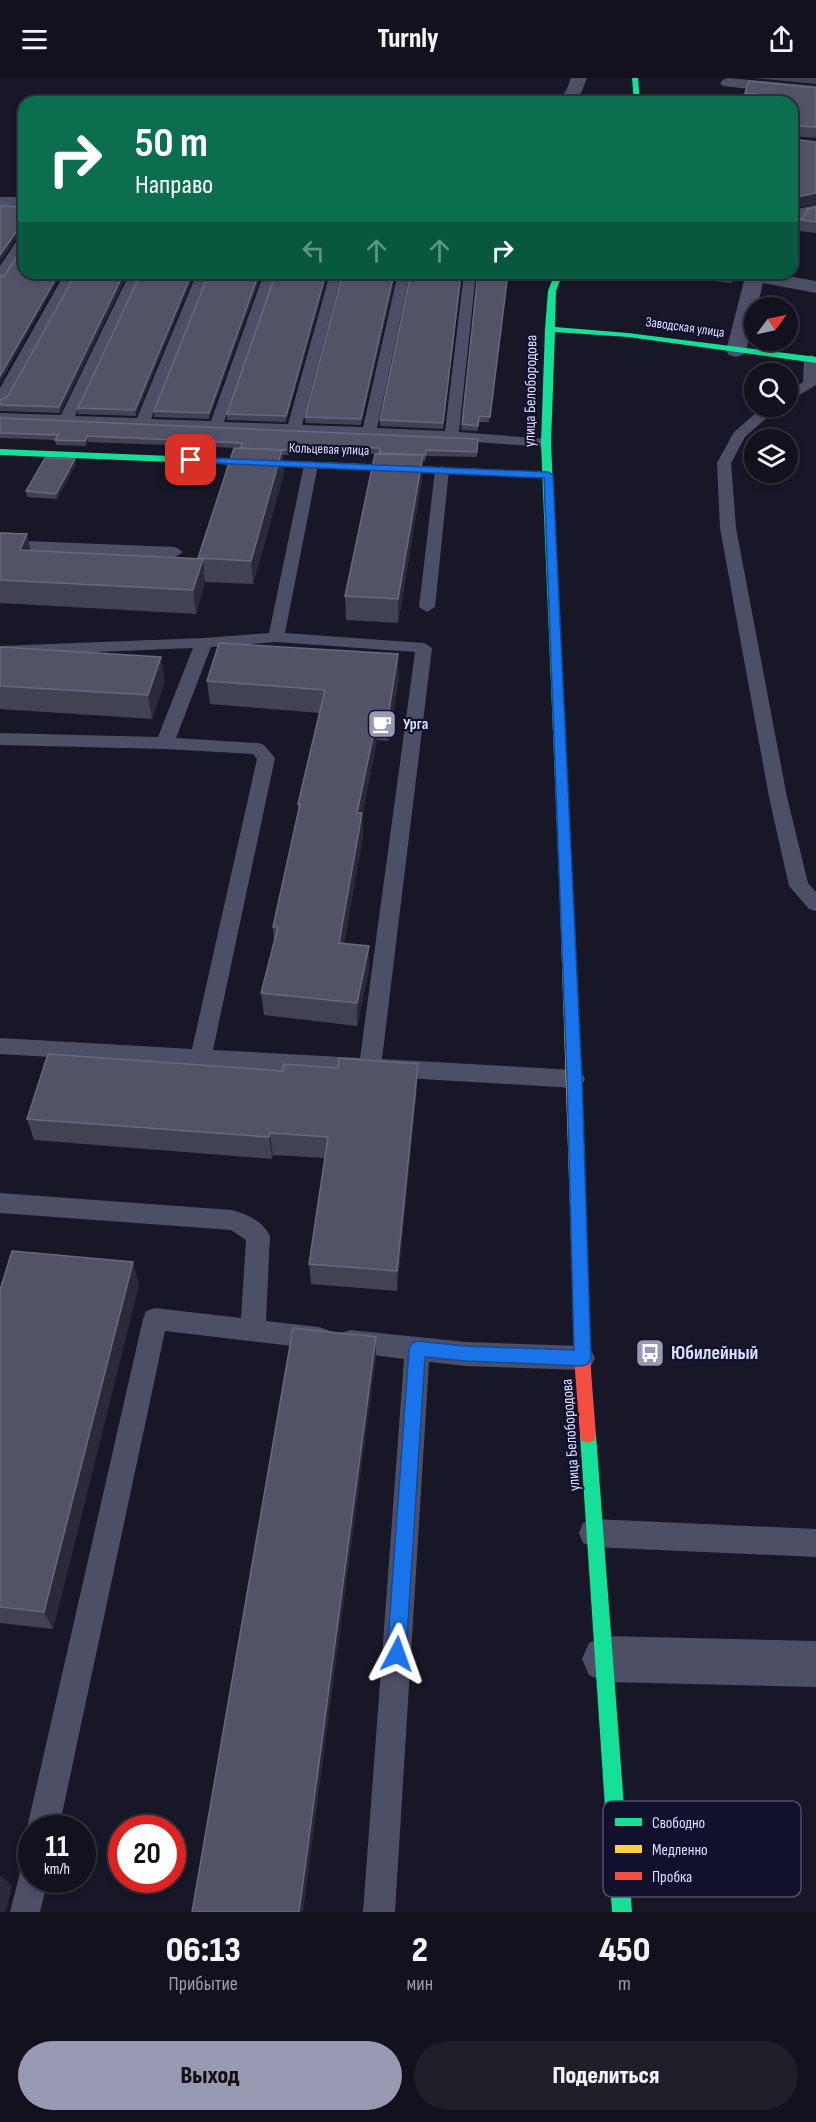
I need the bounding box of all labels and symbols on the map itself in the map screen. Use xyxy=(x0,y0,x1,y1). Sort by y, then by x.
north arrow xyxy=(744,297,798,351)
street label: Заводская улица xyxy=(644,313,726,341)
street label: улица Белобородова xyxy=(521,335,541,447)
pin xyxy=(165,434,216,485)
street label: Кольцевая улица xyxy=(289,439,369,459)
cafe icon: Урга xyxy=(366,708,398,740)
place label: Урга xyxy=(403,715,428,734)
bus stop icon: Юбилейный xyxy=(634,1337,666,1369)
place label: Юбилейный xyxy=(671,1341,758,1365)
street label: улица Белобородова xyxy=(558,1378,584,1492)
position arrow xyxy=(365,1622,429,1686)
legend xyxy=(603,1801,801,1897)
text: Свободно xyxy=(652,1814,705,1833)
speed limit sign: 20 xyxy=(108,1815,186,1893)
text: Медленно xyxy=(652,1841,708,1860)
text: Пробка xyxy=(652,1868,692,1887)

